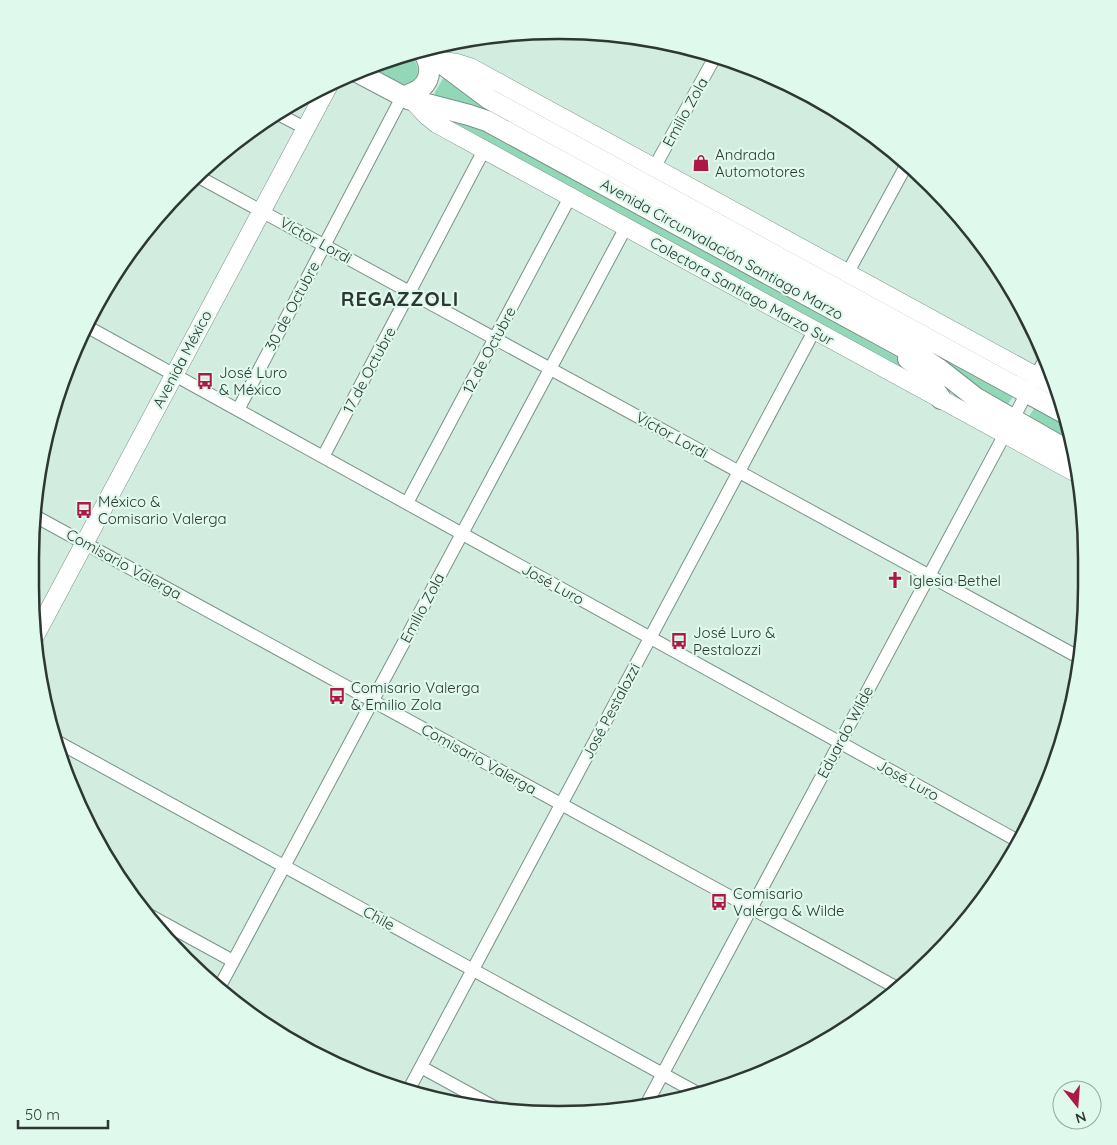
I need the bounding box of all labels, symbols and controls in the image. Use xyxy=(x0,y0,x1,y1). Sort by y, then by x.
street label: Emilio Zola xyxy=(658,74,712,150)
place label: Andrada Automotores xyxy=(715,145,805,181)
shop icon: Andrada Automotores xyxy=(691,153,711,173)
street label: Avenida Circunvalación Santiago Marzo xyxy=(597,174,847,324)
street label: Víctor Lordi xyxy=(277,212,355,268)
street label: Colectora Santiago Marzo Sur xyxy=(647,232,837,350)
street label: 30 de Octubre xyxy=(260,258,324,354)
district label: REGAZZOLI xyxy=(341,286,459,311)
street label: 12 de Octubre xyxy=(458,303,520,397)
street label: Avenida México xyxy=(148,307,216,411)
street label: 17 de Octubre xyxy=(338,324,400,416)
place label: José Luro & México xyxy=(219,363,287,399)
bus stop icon: José Luro & México xyxy=(195,371,215,391)
street label: Víctor Lordi xyxy=(633,407,711,463)
place label: México & Comisario Valerga xyxy=(98,492,227,528)
bus stop icon: México & Comisario Valerga xyxy=(74,500,94,520)
street label: Comisario Valerga xyxy=(63,524,185,604)
street label: José Luro xyxy=(519,559,587,609)
street label: Emilio Zola xyxy=(396,570,448,646)
church icon: Iglesia Bethel xyxy=(885,570,905,590)
place label: Iglesia Bethel xyxy=(909,571,1001,590)
place label: José Luro & Pestalozzi xyxy=(693,623,776,659)
bus stop icon: José Luro & Pestalozzi xyxy=(669,631,689,651)
street label: José Pestalozzi xyxy=(578,660,644,762)
place label: Comisario Valerga & Emilio Zola xyxy=(351,678,480,714)
street label: Eduardo Wilde xyxy=(813,683,877,781)
bus stop icon: Comisario Valerga & Emilio Zola xyxy=(327,686,347,706)
street label: Comisario Valerga xyxy=(418,719,540,799)
street label: José Luro xyxy=(874,755,942,805)
place label: Comisario Valerga & Wilde xyxy=(733,884,845,920)
bus stop icon: Comisario Valerga & Wilde xyxy=(709,892,729,912)
street label: Chile xyxy=(360,902,398,934)
north arrow xyxy=(1052,1080,1102,1130)
scale bar xyxy=(18,1098,108,1130)
text: 50 m xyxy=(25,1105,60,1124)
text: N xyxy=(1073,1107,1088,1128)

